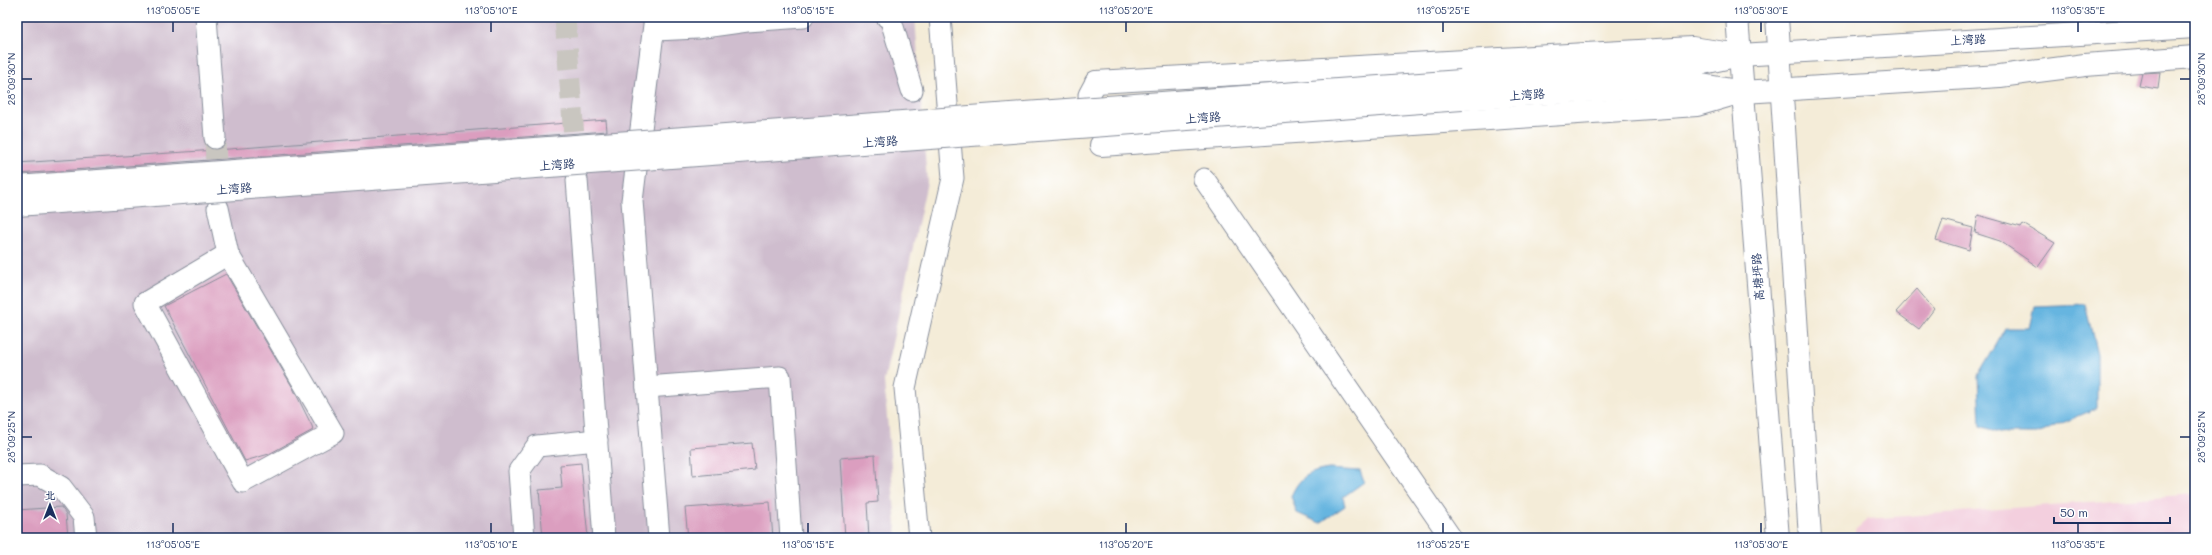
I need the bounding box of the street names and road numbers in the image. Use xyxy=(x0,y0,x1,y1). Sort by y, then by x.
street label: 上湾路 xyxy=(1950,30,1986,48)
street label: 上湾路 xyxy=(1508,85,1545,103)
street label: 上湾路 xyxy=(1184,108,1221,126)
street label: 上湾路 xyxy=(861,132,898,150)
street label: 上湾路 xyxy=(538,155,575,173)
street label: 上湾路 xyxy=(215,179,252,197)
street label: 高塘坪路 xyxy=(1747,253,1767,302)

